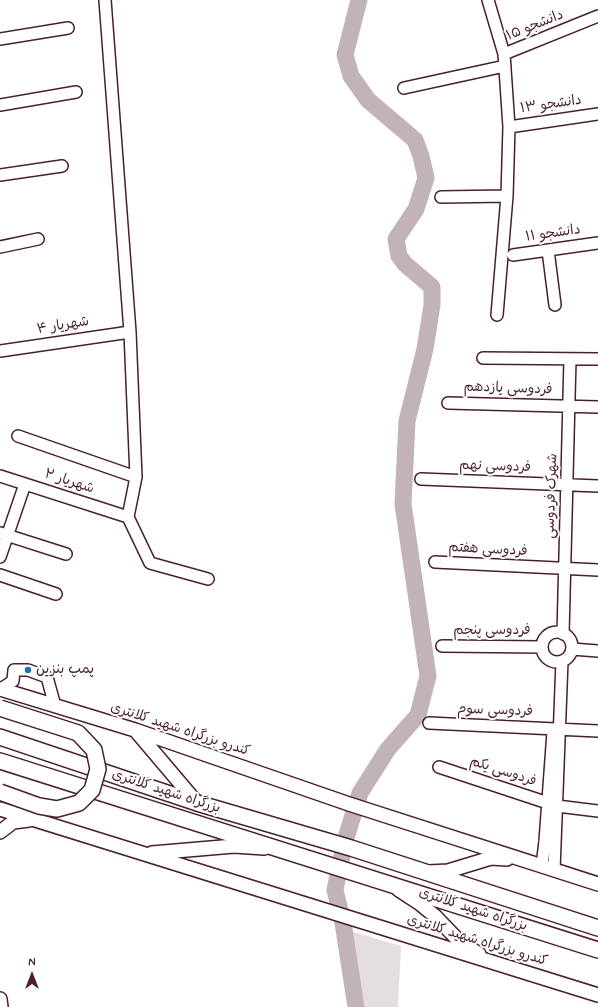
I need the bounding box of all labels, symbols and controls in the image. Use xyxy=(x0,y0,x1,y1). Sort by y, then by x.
street label: دانشجو ۱۵ xyxy=(504,7,566,45)
street label: دانشجو ۱۳ xyxy=(519,92,583,118)
street label: دانشجو ۱۱ xyxy=(524,222,582,246)
street label: شهریار ۴ xyxy=(36,314,90,338)
street label: فردوسی یازدهم xyxy=(463,379,553,399)
street label: شهرک فردوسی xyxy=(542,453,562,539)
street label: فردوسی نهم xyxy=(459,457,531,477)
street label: ۲ شهریار xyxy=(42,466,96,498)
street label: فردوسی هفتم xyxy=(448,540,528,560)
street label: فردوسی پنجم xyxy=(453,623,531,639)
place label: پمپ بنزین xyxy=(36,662,94,678)
marker: پمپ بنزین xyxy=(23,665,33,675)
street label: کندرو بزرگراه شهید کلانتری xyxy=(108,699,252,761)
street label: فردوسی سوم xyxy=(457,701,533,721)
street label: فردوسی یکم xyxy=(468,753,538,791)
street label: بزرگراه شهید کلانتری xyxy=(110,767,222,817)
street label: بزرگراه شهید کلانتری xyxy=(417,885,529,935)
street label: کندرو بزرگراه شهید کلانتری xyxy=(405,912,549,970)
north arrow xyxy=(12,955,52,995)
text: N xyxy=(28,956,36,970)

